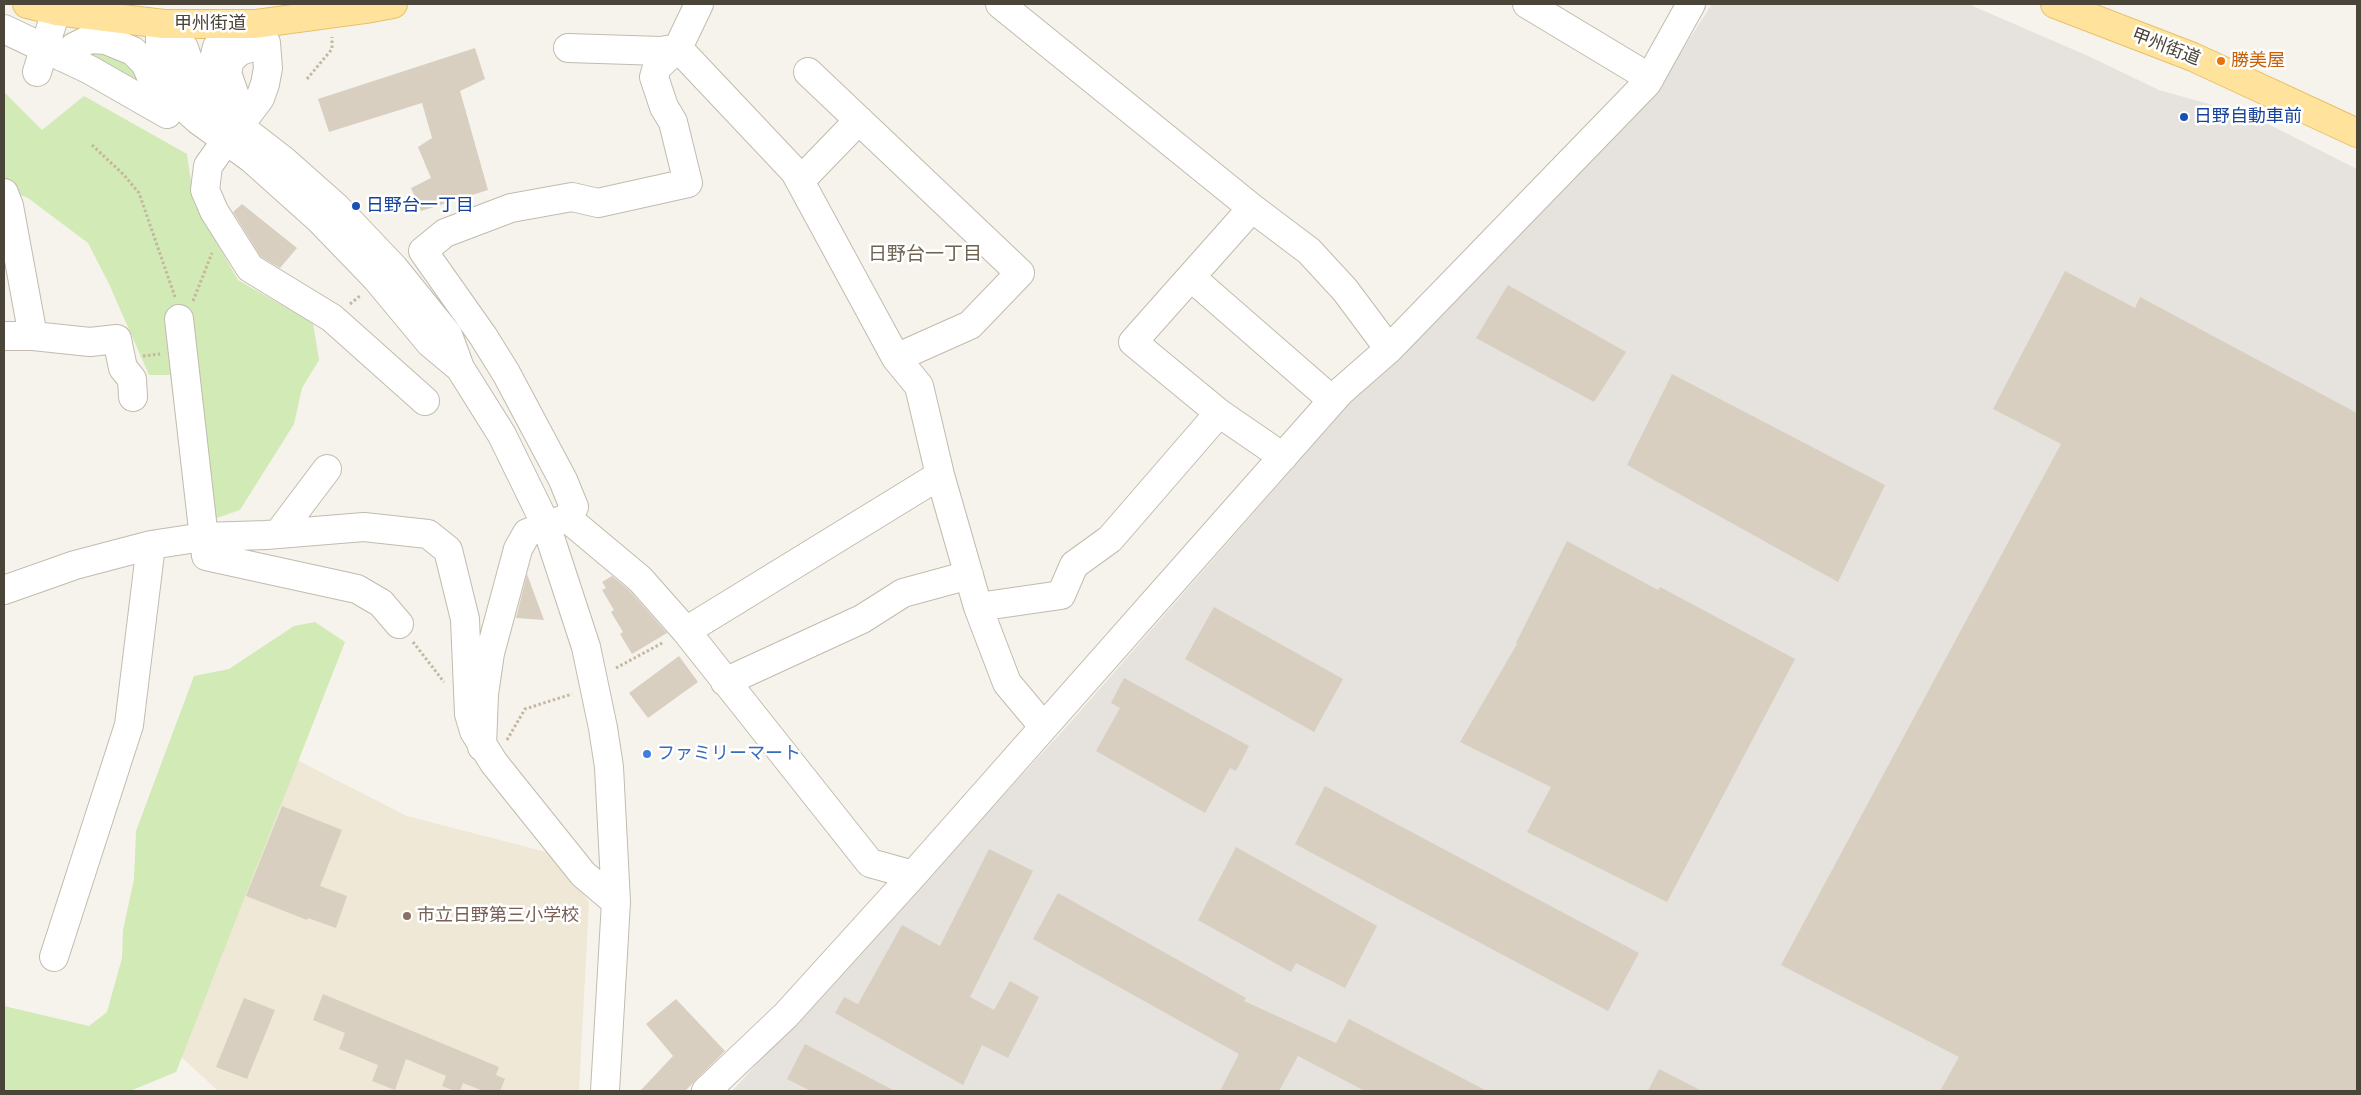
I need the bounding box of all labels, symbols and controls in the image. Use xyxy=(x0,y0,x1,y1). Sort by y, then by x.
street label: 甲州街道 xyxy=(174,13,246,35)
street label: 甲州街道 xyxy=(2129,24,2203,70)
place label: 勝美屋 xyxy=(2231,50,2285,72)
marker: 勝美屋 xyxy=(2215,55,2227,67)
place label: 日野自動車前 xyxy=(2194,106,2302,128)
marker: 日野自動車前 xyxy=(2178,111,2190,123)
place label: 日野台一丁目 xyxy=(366,195,474,217)
marker: 日野台一丁目 xyxy=(350,200,362,212)
district label: 日野台一丁目 xyxy=(868,243,982,265)
place label: ファミリーマート xyxy=(657,743,801,765)
marker: ファミリーマート xyxy=(641,748,653,760)
place label: 市立日野第三小学校 xyxy=(417,905,579,927)
marker: 市立日野第三小学校 xyxy=(401,910,413,922)

